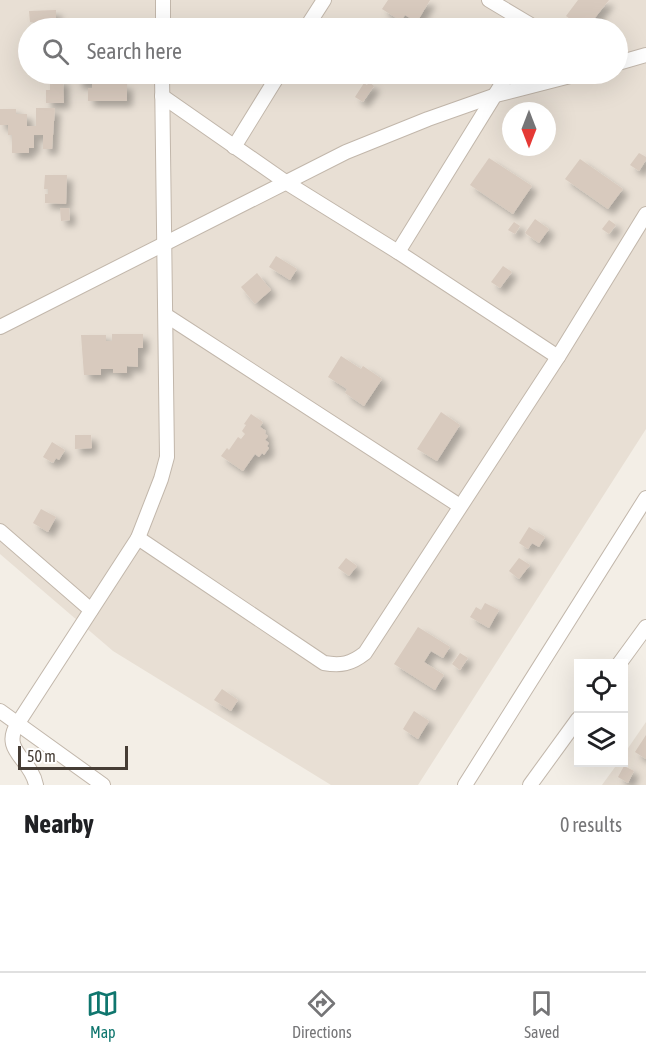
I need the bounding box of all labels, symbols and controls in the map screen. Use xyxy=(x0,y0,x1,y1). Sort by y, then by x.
search box xyxy=(18,18,628,84)
icon: search xyxy=(39,35,72,68)
text: Search here xyxy=(87,38,182,64)
north arrow xyxy=(502,102,556,156)
map controls xyxy=(574,659,628,767)
button: locate xyxy=(574,659,628,713)
button: layers xyxy=(574,713,628,767)
scale bar xyxy=(18,743,128,770)
text: 50 m xyxy=(27,747,56,765)
text: Nearby xyxy=(24,809,94,839)
text: 0 results xyxy=(560,813,622,836)
tab: Map xyxy=(86,987,119,1041)
tab: Directions xyxy=(292,987,352,1041)
tab: Saved xyxy=(524,987,560,1041)

